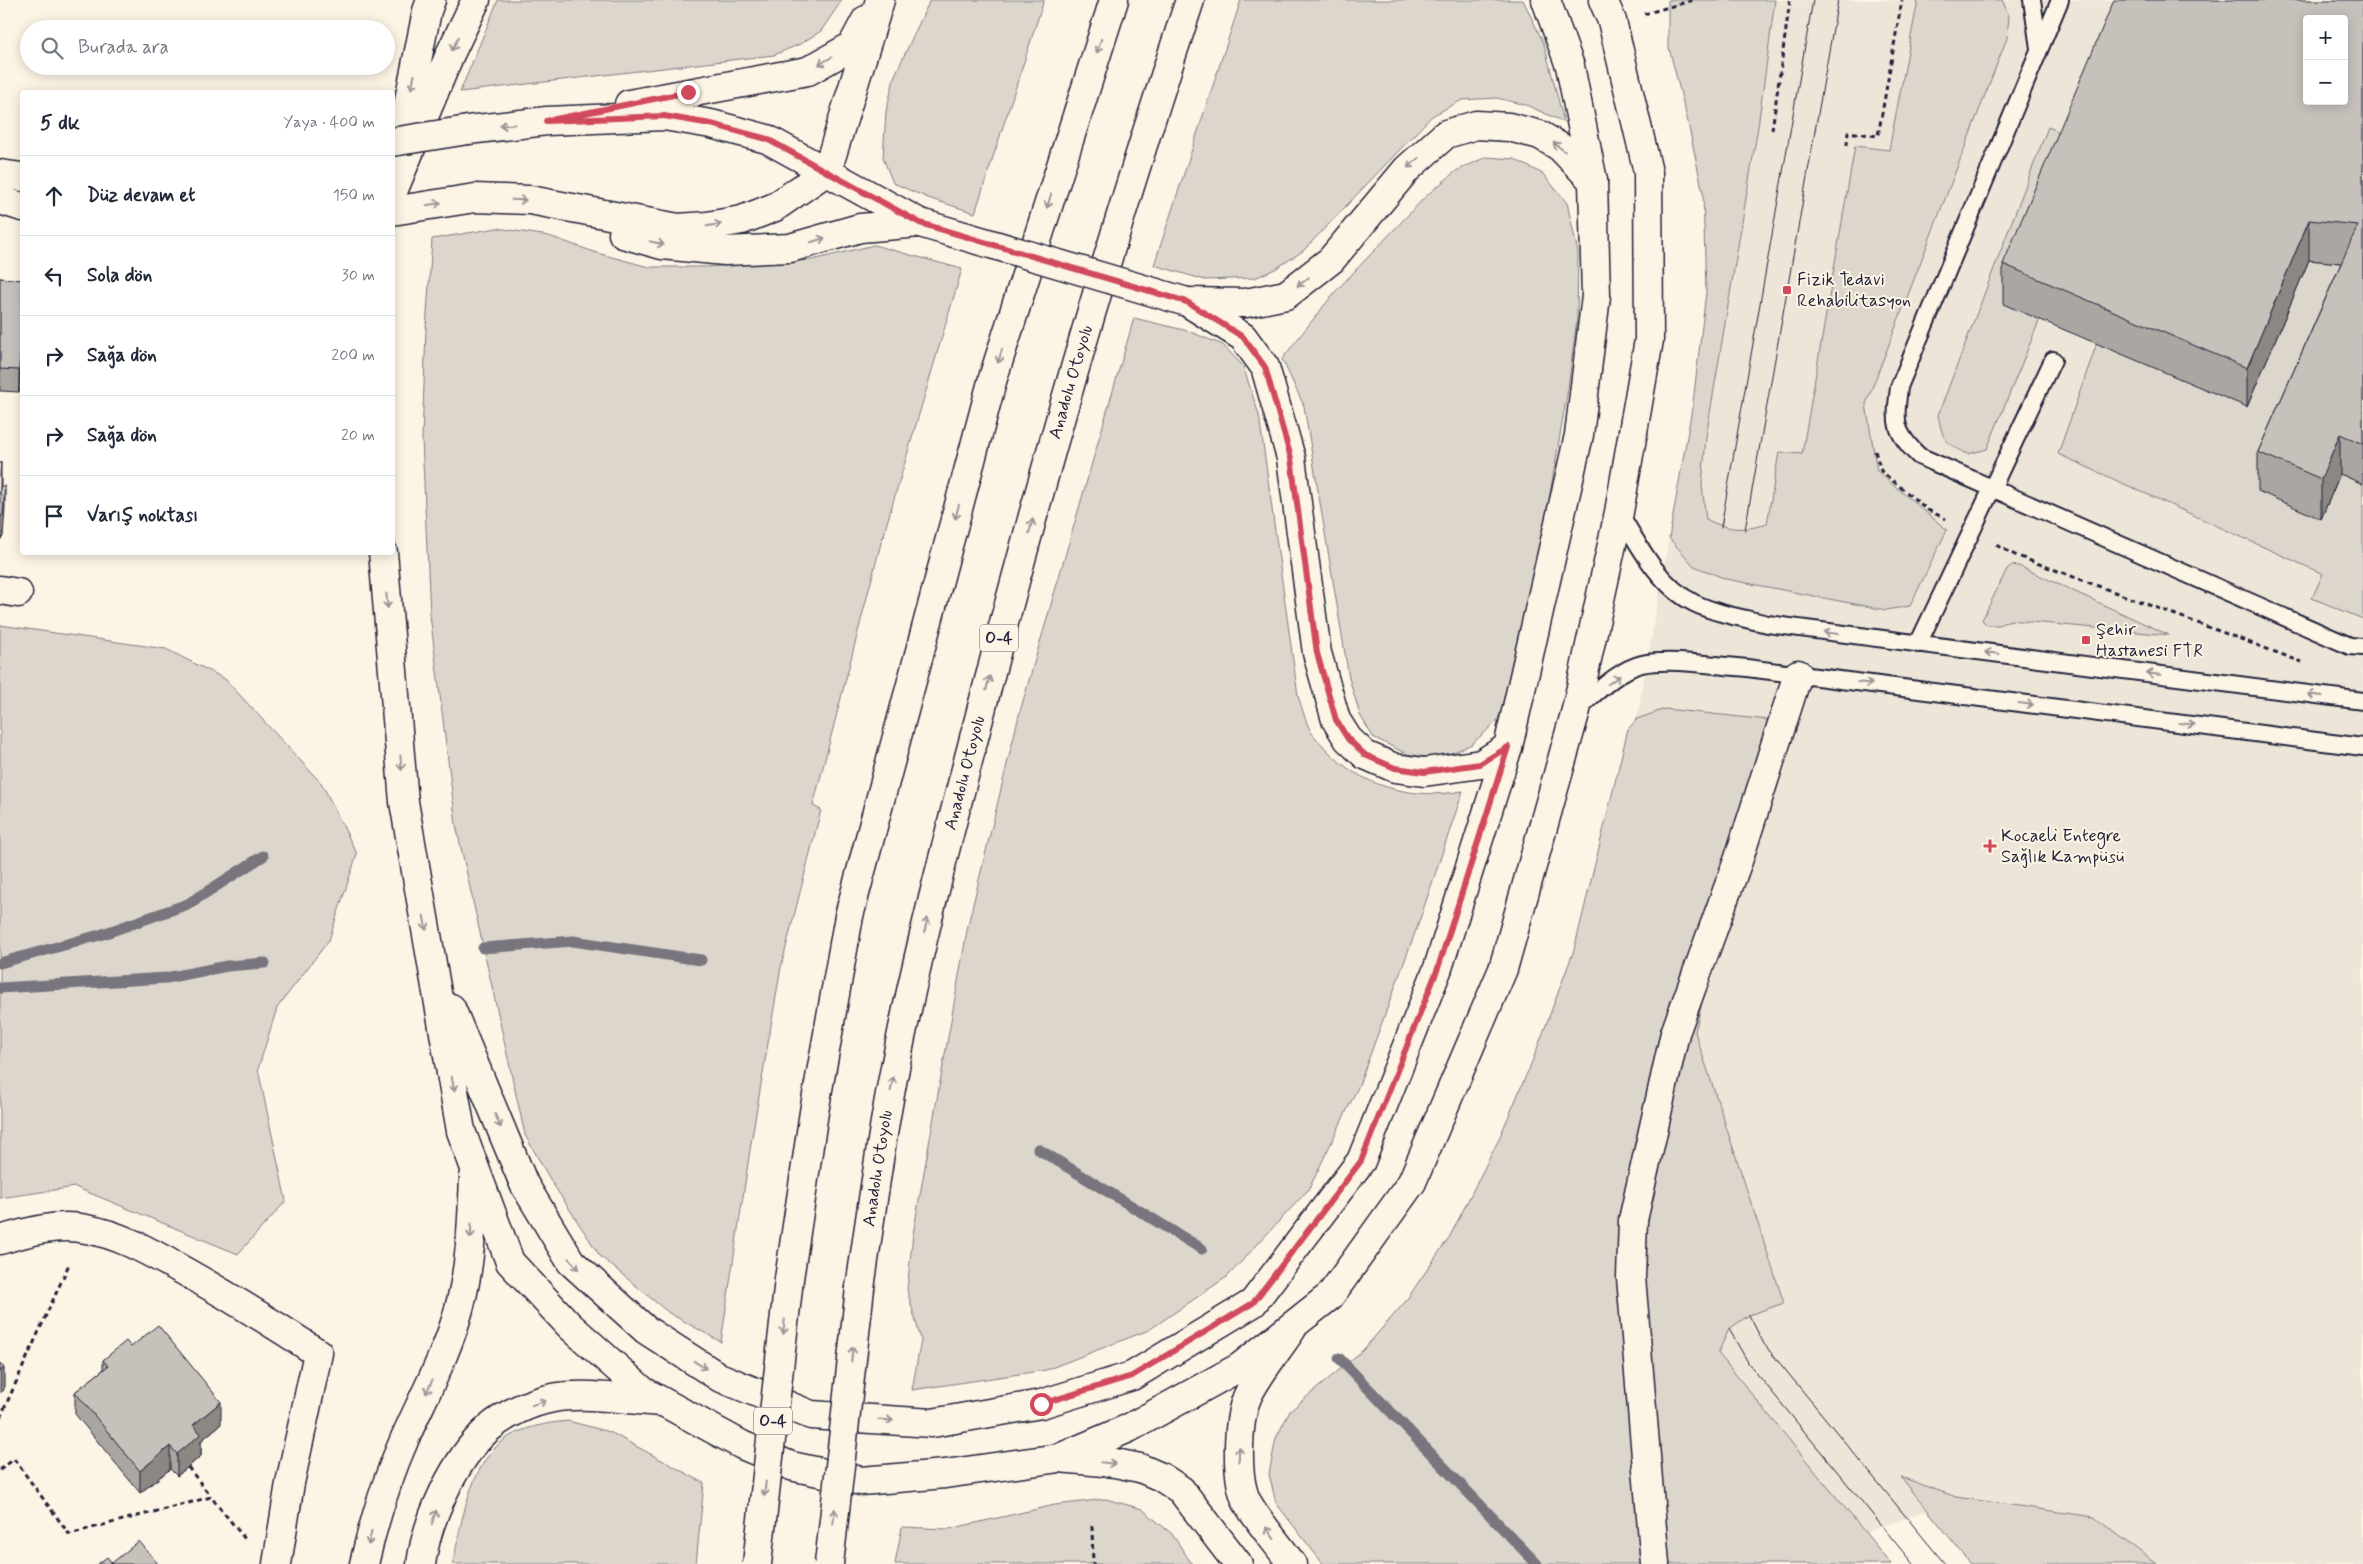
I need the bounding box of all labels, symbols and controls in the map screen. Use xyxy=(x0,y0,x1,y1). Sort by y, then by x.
map controls xyxy=(2303,15,2348,105)
button: + xyxy=(2303,15,2348,60)
search box xyxy=(20,20,395,75)
icon: search xyxy=(38,34,66,62)
text: Burada ara xyxy=(78,35,169,60)
one-way arrow xyxy=(450,36,459,51)
one-way arrow xyxy=(1094,38,1103,54)
one-way arrow xyxy=(818,57,832,67)
button: − xyxy=(2303,60,2348,105)
one-way arrow xyxy=(407,73,417,89)
route end xyxy=(677,81,700,104)
text: 5 dk xyxy=(40,109,80,137)
text: Yaya · 400 m xyxy=(283,112,375,133)
one-way arrow xyxy=(500,120,516,130)
one-way arrow xyxy=(1552,142,1566,152)
one-way arrow xyxy=(1407,157,1420,169)
icon: ahead xyxy=(40,182,68,210)
text: Düz devam et xyxy=(87,183,195,208)
text: 150 m xyxy=(333,185,375,206)
one-way arrow xyxy=(1044,193,1054,209)
one-way arrow xyxy=(511,195,527,204)
one-way arrow xyxy=(425,199,441,209)
one-way arrow xyxy=(706,219,722,229)
one-way arrow xyxy=(809,235,825,245)
one-way arrow xyxy=(648,239,664,248)
icon: left xyxy=(40,262,68,290)
text: Sola dön xyxy=(87,263,152,288)
text: 30 m xyxy=(342,265,375,286)
place label: Fizik Tedavi Rehabilitasyon xyxy=(1797,268,1911,313)
one-way arrow xyxy=(1297,276,1310,287)
marker: Fizik Tedavi Rehabilitasyon xyxy=(1781,284,1793,296)
street label: Anadolu Otoyolu xyxy=(1043,322,1099,442)
icon: right xyxy=(40,342,68,370)
text: Sağa dön xyxy=(87,343,157,368)
text: 200 m xyxy=(331,345,375,366)
one-way arrow xyxy=(995,348,1005,364)
icon: right xyxy=(40,422,68,450)
text: Sağa dön xyxy=(87,423,157,448)
text: 20 m xyxy=(341,425,375,446)
icon: arrive xyxy=(40,502,68,530)
text: Varış noktası xyxy=(87,503,198,528)
one-way arrow xyxy=(951,504,961,520)
one-way arrow xyxy=(1026,519,1036,535)
one-way arrow xyxy=(382,593,391,609)
place label: Şehir Hastanesi FTR xyxy=(2096,618,2203,663)
road number: O-4 xyxy=(980,624,1018,651)
one-way arrow xyxy=(1824,627,1840,637)
marker: Şehir Hastanesi FTR xyxy=(2080,634,2092,646)
one-way arrow xyxy=(1985,648,2001,658)
one-way arrow xyxy=(2146,669,2162,679)
one-way arrow xyxy=(983,675,993,691)
one-way arrow xyxy=(1607,675,1621,685)
one-way arrow xyxy=(1856,678,1872,688)
one-way arrow xyxy=(2307,690,2323,700)
one-way arrow xyxy=(2018,699,2034,709)
street label: Anadolu Otoyolu xyxy=(939,713,991,833)
one-way arrow xyxy=(2179,719,2195,729)
one-way arrow xyxy=(396,755,405,771)
place label: Kocaeli Entegre Sağlık Kampüsü xyxy=(2001,824,2124,869)
marker: Kocaeli Entegre Sağlık Kampüsü xyxy=(1983,839,1997,853)
one-way arrow xyxy=(421,915,431,931)
one-way arrow xyxy=(922,918,931,934)
one-way arrow xyxy=(449,1075,459,1091)
one-way arrow xyxy=(888,1077,898,1093)
street label: Anadolu Otoyolu xyxy=(857,1108,899,1228)
one-way arrow xyxy=(493,1113,503,1128)
one-way arrow xyxy=(467,1223,476,1239)
one-way arrow xyxy=(568,1257,580,1270)
one-way arrow xyxy=(779,1319,789,1335)
one-way arrow xyxy=(847,1346,857,1362)
one-way arrow xyxy=(693,1360,707,1370)
one-way arrow xyxy=(424,1379,434,1394)
route start xyxy=(1030,1393,1053,1416)
one-way arrow xyxy=(531,1397,547,1407)
road number: O-4 xyxy=(754,1408,792,1434)
one-way arrow xyxy=(878,1416,894,1425)
one-way arrow xyxy=(1234,1447,1244,1463)
one-way arrow xyxy=(1100,1458,1116,1468)
one-way arrow xyxy=(760,1480,770,1496)
one-way arrow xyxy=(829,1508,839,1524)
one-way arrow xyxy=(430,1510,440,1526)
one-way arrow xyxy=(1265,1526,1275,1540)
one-way arrow xyxy=(365,1530,374,1546)

